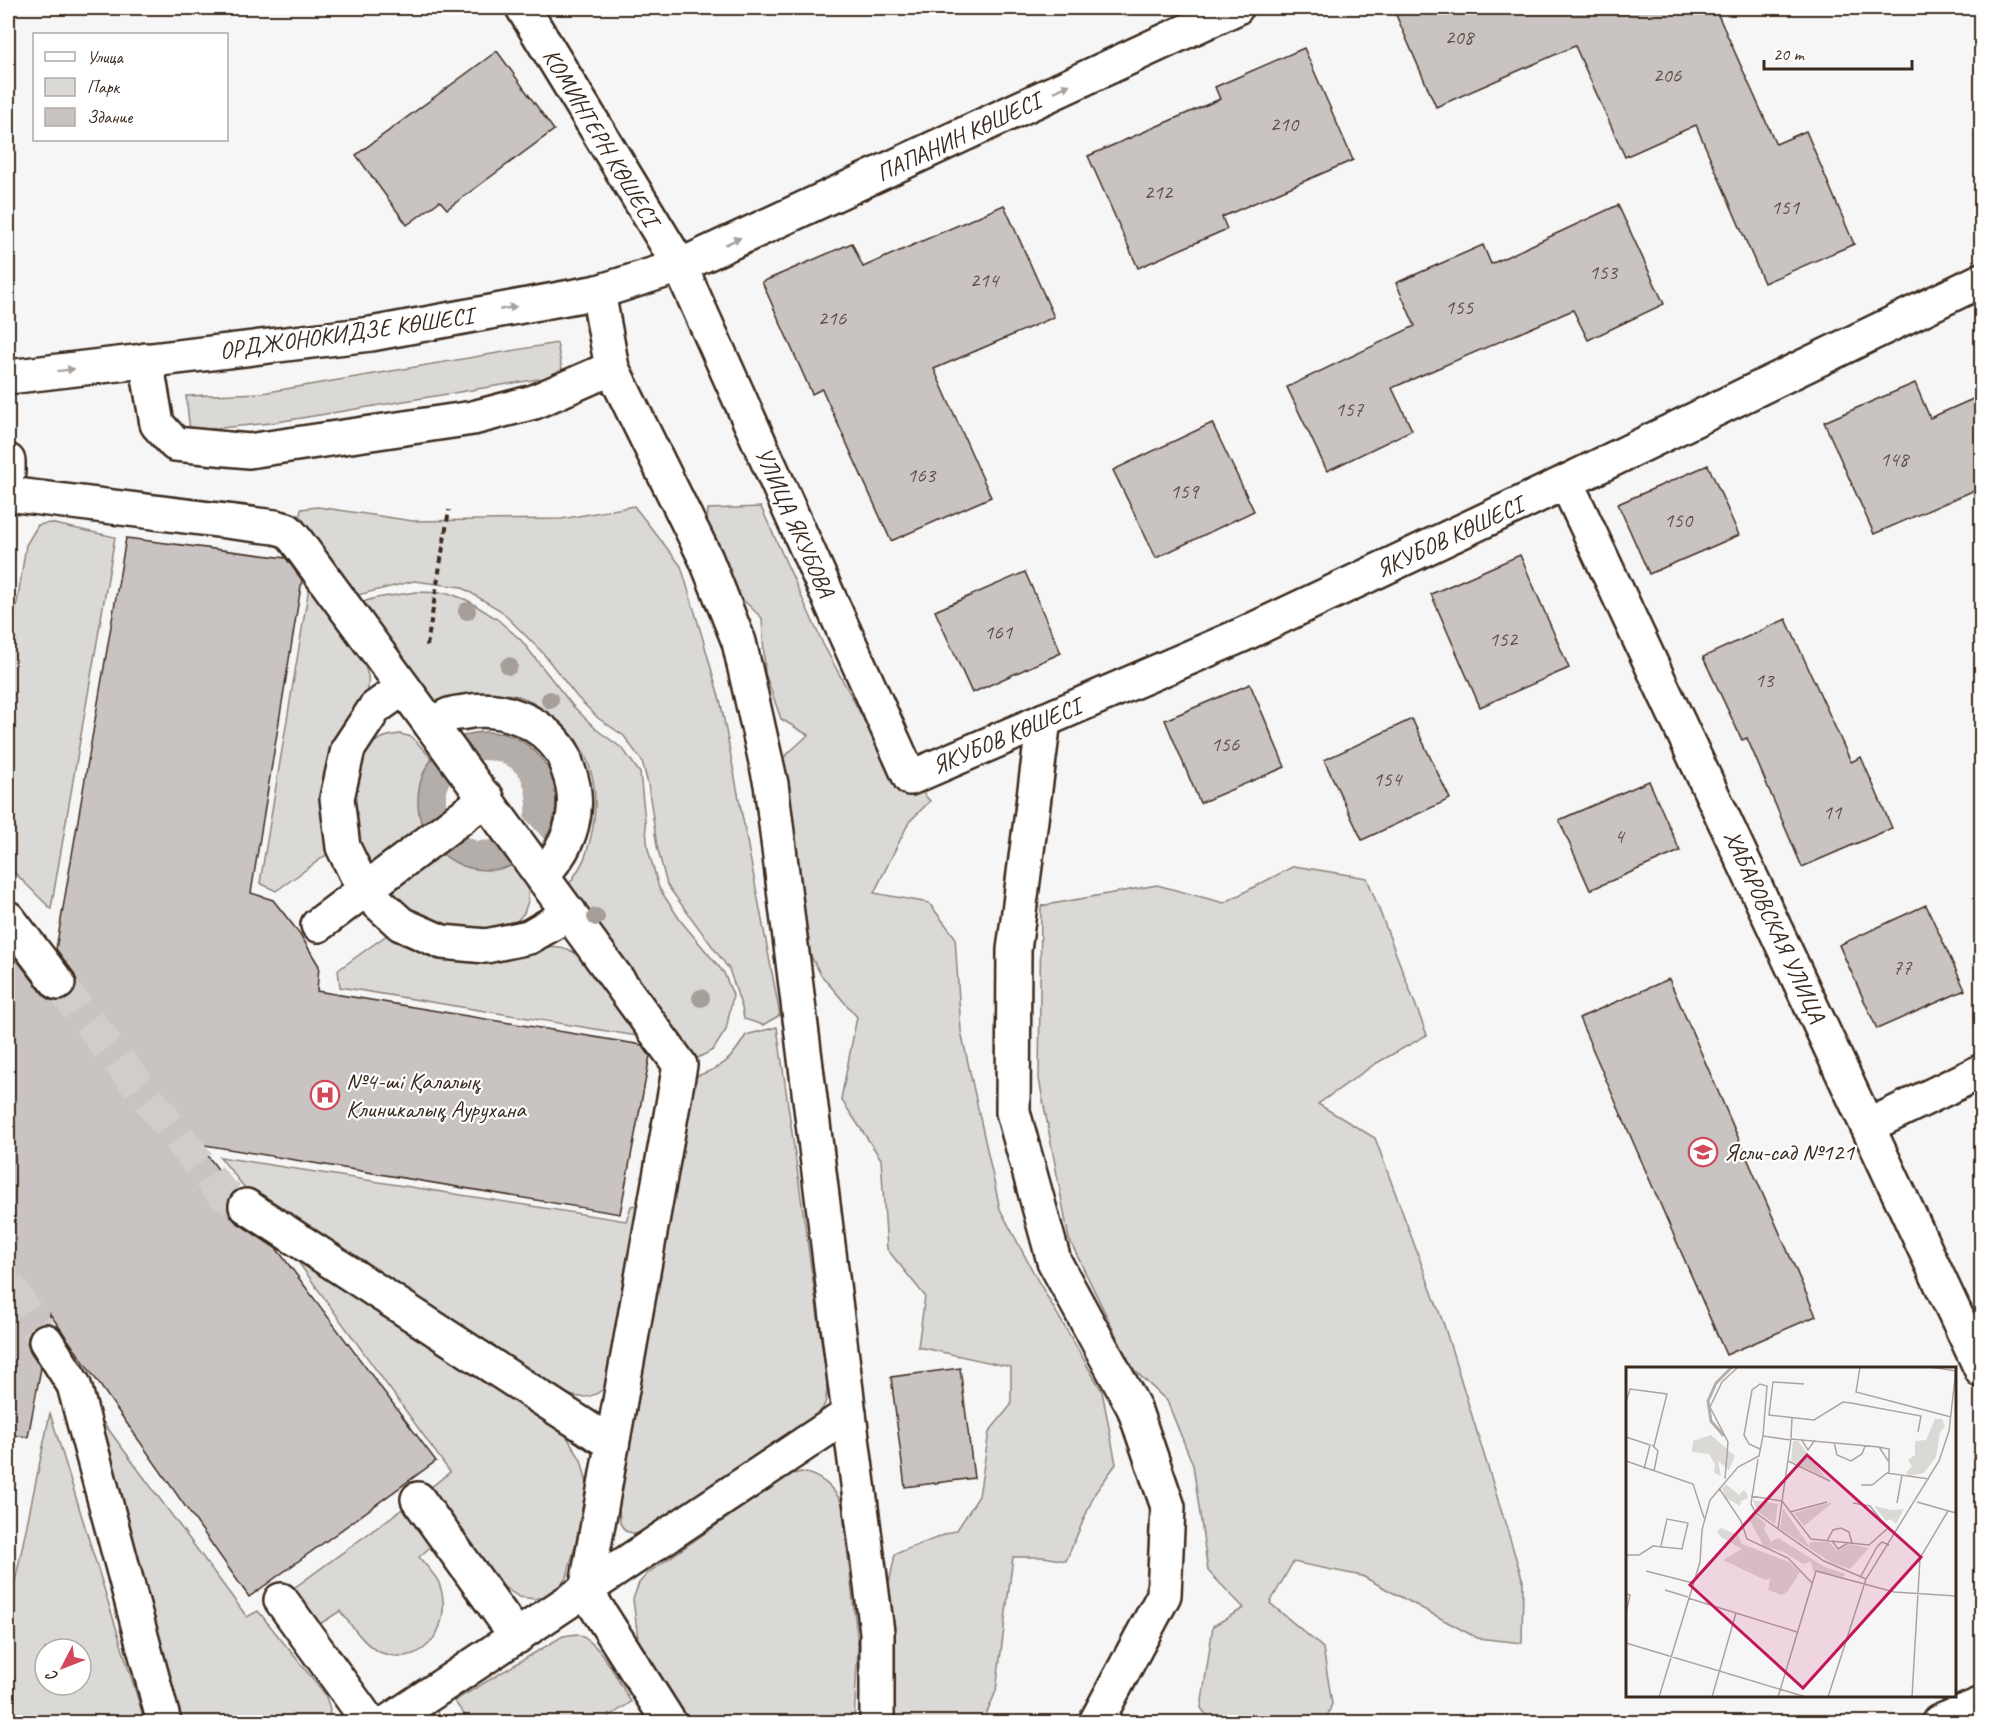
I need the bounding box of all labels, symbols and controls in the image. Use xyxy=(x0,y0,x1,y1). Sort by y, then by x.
house number: 208 xyxy=(1445,24,1476,50)
legend xyxy=(33,33,228,141)
scale bar xyxy=(1764,33,1912,71)
street label: КОМИНТЕРН КӨШЕСІ xyxy=(536,43,668,236)
text: 20 m xyxy=(1773,43,1806,65)
text: Улица xyxy=(87,46,124,68)
house number: 206 xyxy=(1653,62,1682,88)
text: Парк xyxy=(87,76,121,98)
street label: ПАПАНИН КӨШЕСІ xyxy=(871,84,1050,188)
one-way arrow xyxy=(1054,84,1071,93)
text: Здание xyxy=(87,106,133,128)
house number: 210 xyxy=(1270,111,1300,137)
house number: 212 xyxy=(1144,179,1174,205)
house number: 151 xyxy=(1771,194,1801,220)
one-way arrow xyxy=(724,237,741,246)
house number: 153 xyxy=(1589,259,1619,285)
house number: 214 xyxy=(970,267,1001,293)
house number: 155 xyxy=(1445,294,1475,320)
street label: ОРДЖОНОКИДЗЕ КӨШЕСІ xyxy=(218,300,480,366)
one-way arrow xyxy=(499,303,518,312)
house number: 216 xyxy=(818,305,847,331)
one-way arrow xyxy=(56,365,75,375)
house number: 157 xyxy=(1335,396,1365,422)
street label: УЛИЦА ЯКУБОВА xyxy=(749,442,842,602)
house number: 148 xyxy=(1880,446,1911,472)
house number: 163 xyxy=(907,462,937,488)
house number: 159 xyxy=(1170,478,1200,504)
street label: ЯКУБОВ КӨШЕСІ xyxy=(1371,488,1532,584)
house number: 150 xyxy=(1664,507,1694,533)
house number: 161 xyxy=(984,619,1014,645)
house number: 152 xyxy=(1489,626,1519,652)
house number: 13 xyxy=(1755,667,1775,693)
street label: ЯКУБОВ КӨШЕСІ xyxy=(927,689,1090,781)
house number: 156 xyxy=(1211,731,1240,757)
house number: 154 xyxy=(1373,766,1404,792)
house number: 11 xyxy=(1823,799,1843,825)
house number: 4 xyxy=(1614,823,1626,849)
street label: ХАБАРОВСКАЯ УЛИЦА xyxy=(1717,825,1833,1028)
house number: 77 xyxy=(1893,954,1913,980)
place label: №4-ші Қалалық Клиникалық Аурухана xyxy=(346,1066,527,1124)
hospital icon: №4-ші Қалалық Клиникалық Аурухана xyxy=(309,1079,341,1111)
school or university icon: Ясли-сад №121 xyxy=(1687,1136,1719,1168)
place label: Ясли-сад №121 xyxy=(1724,1137,1855,1167)
inset map xyxy=(1626,1367,1956,1697)
north arrow xyxy=(33,1637,93,1697)
text: С xyxy=(41,1665,63,1686)

